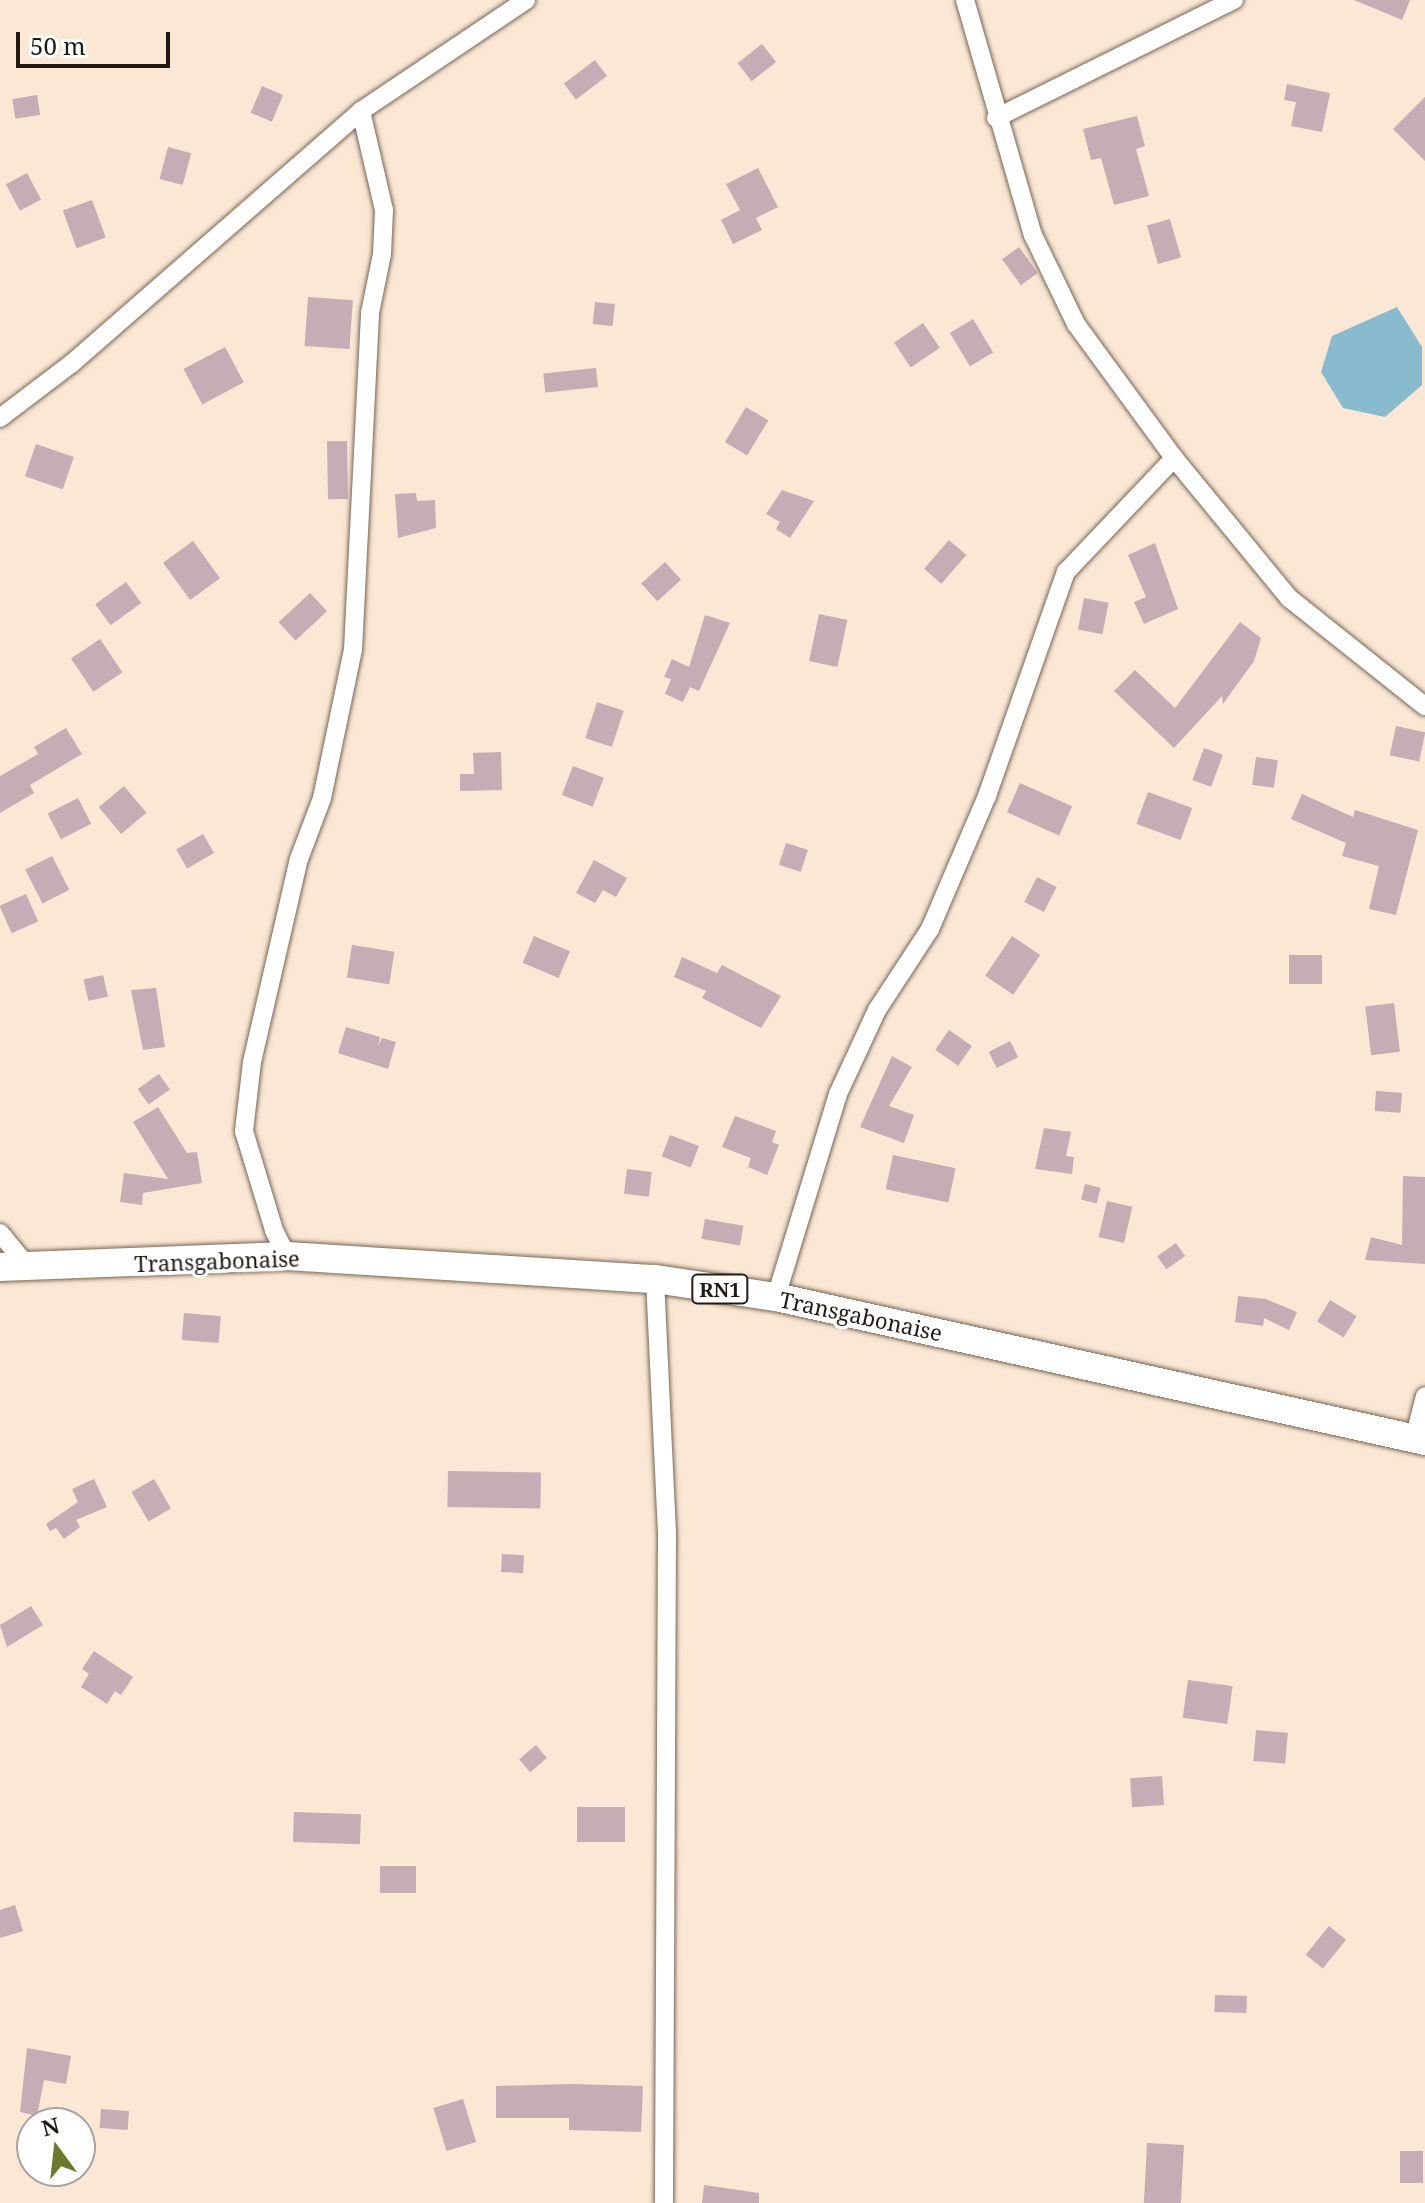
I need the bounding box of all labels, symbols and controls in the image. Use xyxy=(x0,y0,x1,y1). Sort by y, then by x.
scale bar xyxy=(20,16,174,66)
text: 50 m xyxy=(30,29,86,62)
street label: Transgabonaise xyxy=(134,1245,300,1277)
road number: RN1 xyxy=(690,1273,750,1305)
street label: Transgabonaise xyxy=(777,1286,945,1346)
north arrow xyxy=(16,2107,96,2187)
text: N xyxy=(38,2109,63,2142)

